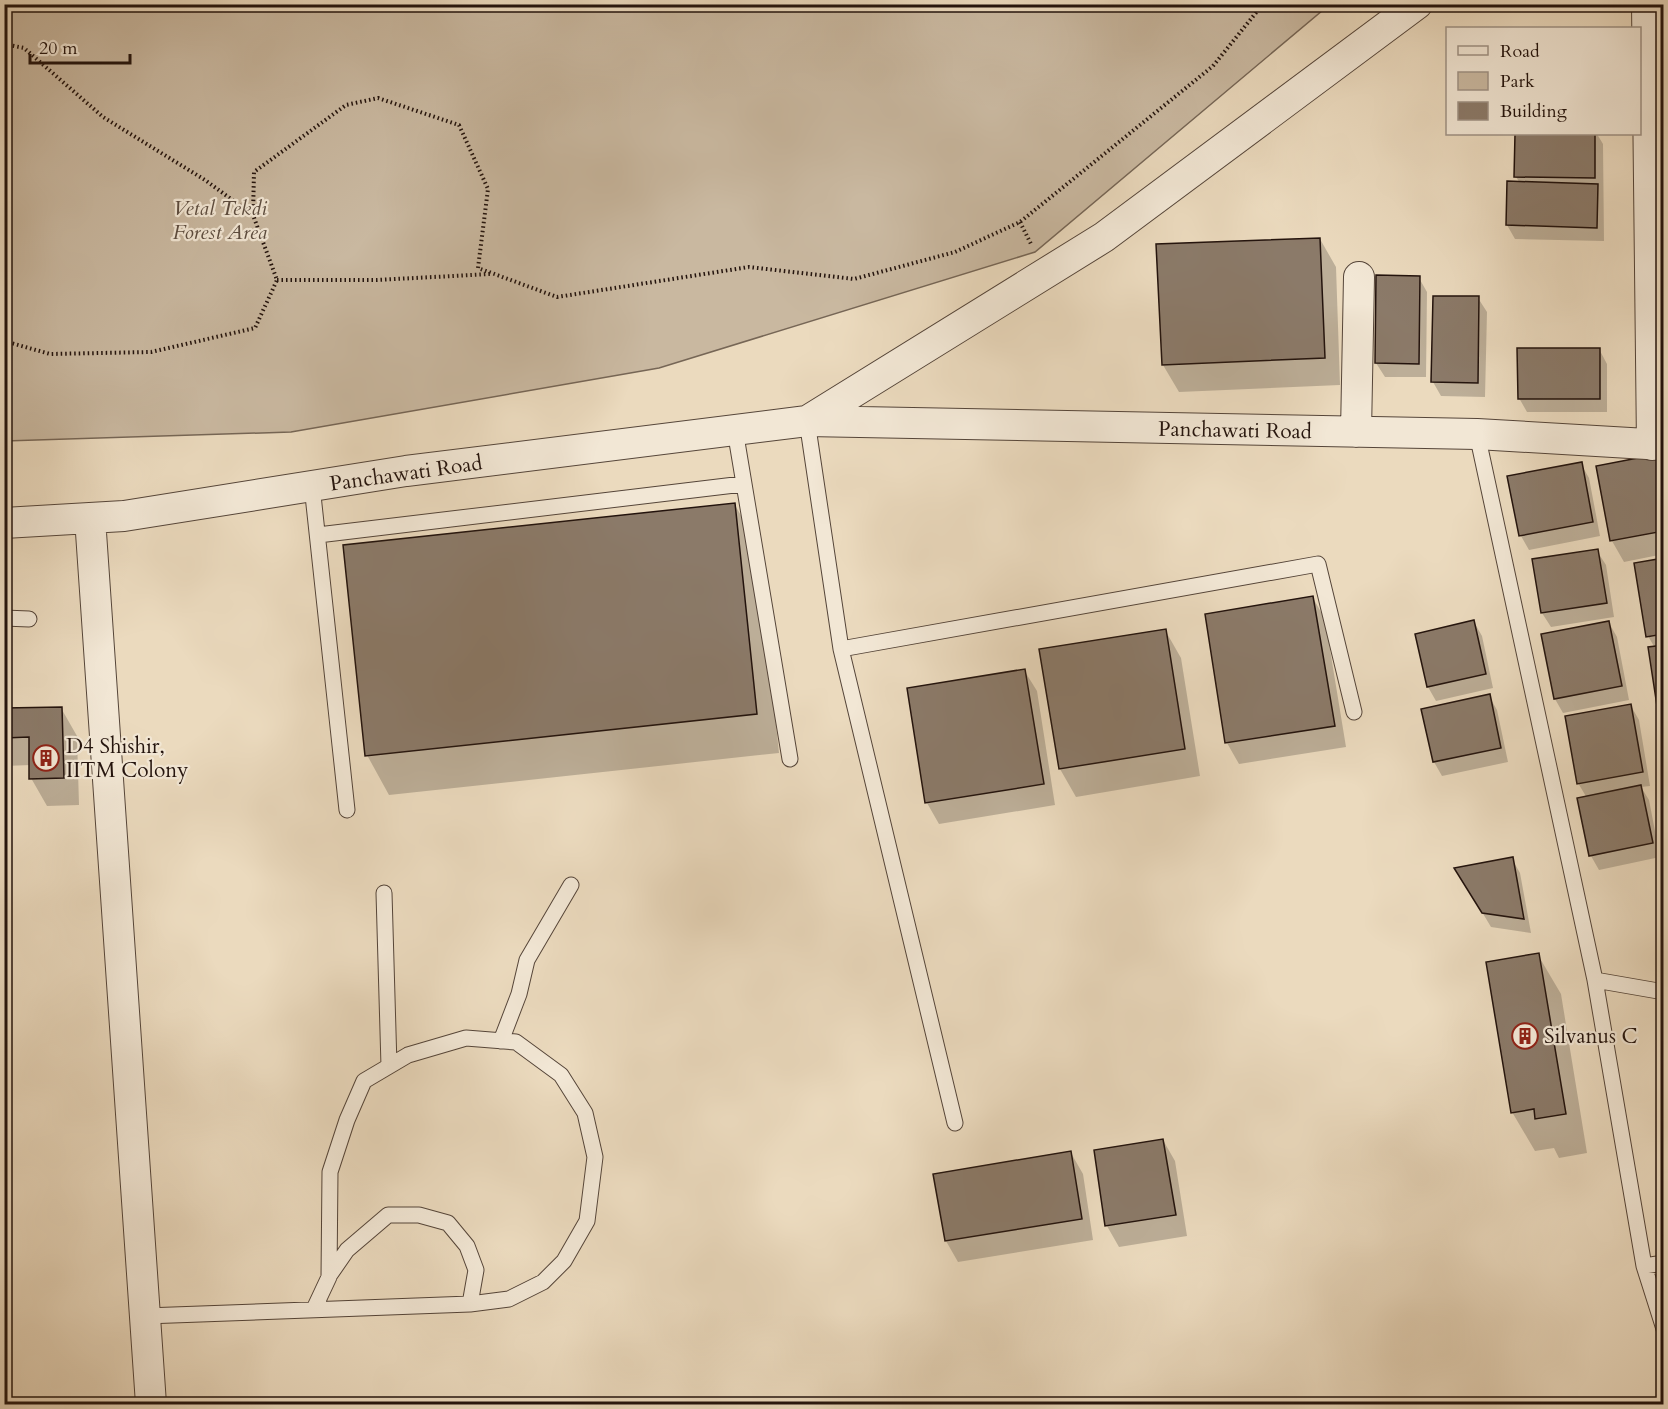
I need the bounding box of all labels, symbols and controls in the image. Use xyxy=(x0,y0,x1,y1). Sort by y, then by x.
scale bar xyxy=(30,27,130,65)
legend xyxy=(1446,27,1641,135)
text: 20 m xyxy=(39,36,78,61)
text: Road xyxy=(1500,39,1540,64)
text: Park xyxy=(1500,69,1535,94)
text: Building xyxy=(1500,99,1568,124)
park label: Vetal Tekdi Forest Area xyxy=(173,194,267,247)
street label: Panchawati Road xyxy=(1158,415,1312,446)
street label: Panchawati Road xyxy=(328,448,484,499)
place label: D4 Shishir, IITM Colony xyxy=(66,732,188,785)
building icon: D4 Shishir, IITM Colony xyxy=(31,743,61,773)
building icon: Silvanus C xyxy=(1510,1021,1540,1051)
place label: Silvanus C xyxy=(1544,1022,1638,1051)

